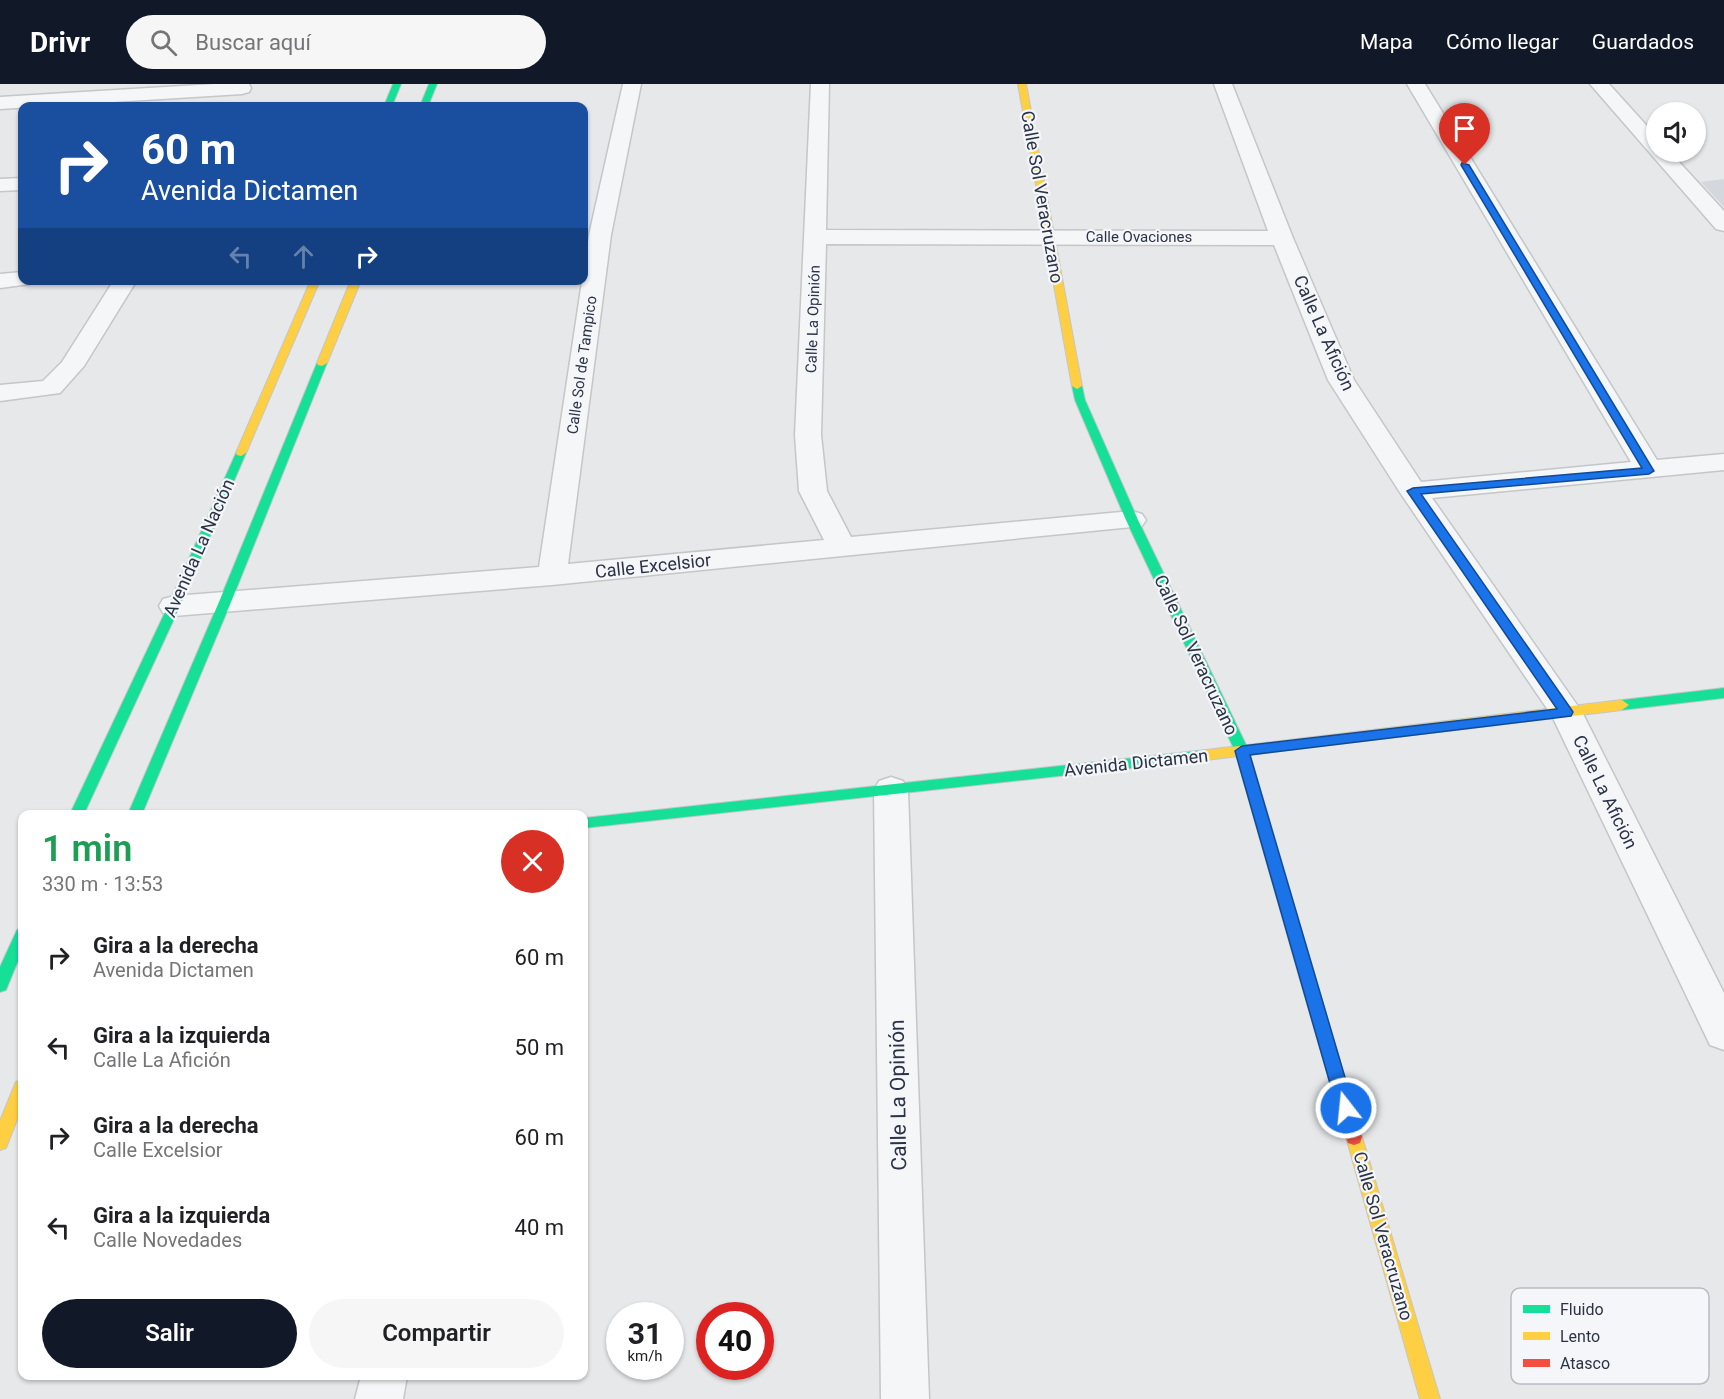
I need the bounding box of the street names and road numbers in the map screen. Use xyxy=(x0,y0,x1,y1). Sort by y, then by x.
street label: Calle Sol Veracruzano xyxy=(1017,109,1068,285)
street label: Calle Ovaciones xyxy=(1086,228,1192,246)
street label: Calle La Opinión xyxy=(802,265,824,373)
street label: Calle La Afición xyxy=(1290,272,1359,394)
street label: Calle Sol de Tampico xyxy=(563,295,601,435)
street label: Avenida La Nación xyxy=(159,476,238,620)
street label: Calle Excelsior xyxy=(594,549,712,582)
street label: Calle Sol Veracruzano xyxy=(1150,571,1243,738)
street label: Calle La Afición xyxy=(1569,731,1642,852)
street label: Avenida Dictamen xyxy=(1063,744,1209,781)
street label: Calle La Opinión xyxy=(885,1019,911,1171)
street label: Calle Sol Veracruzano xyxy=(1349,1149,1418,1323)

